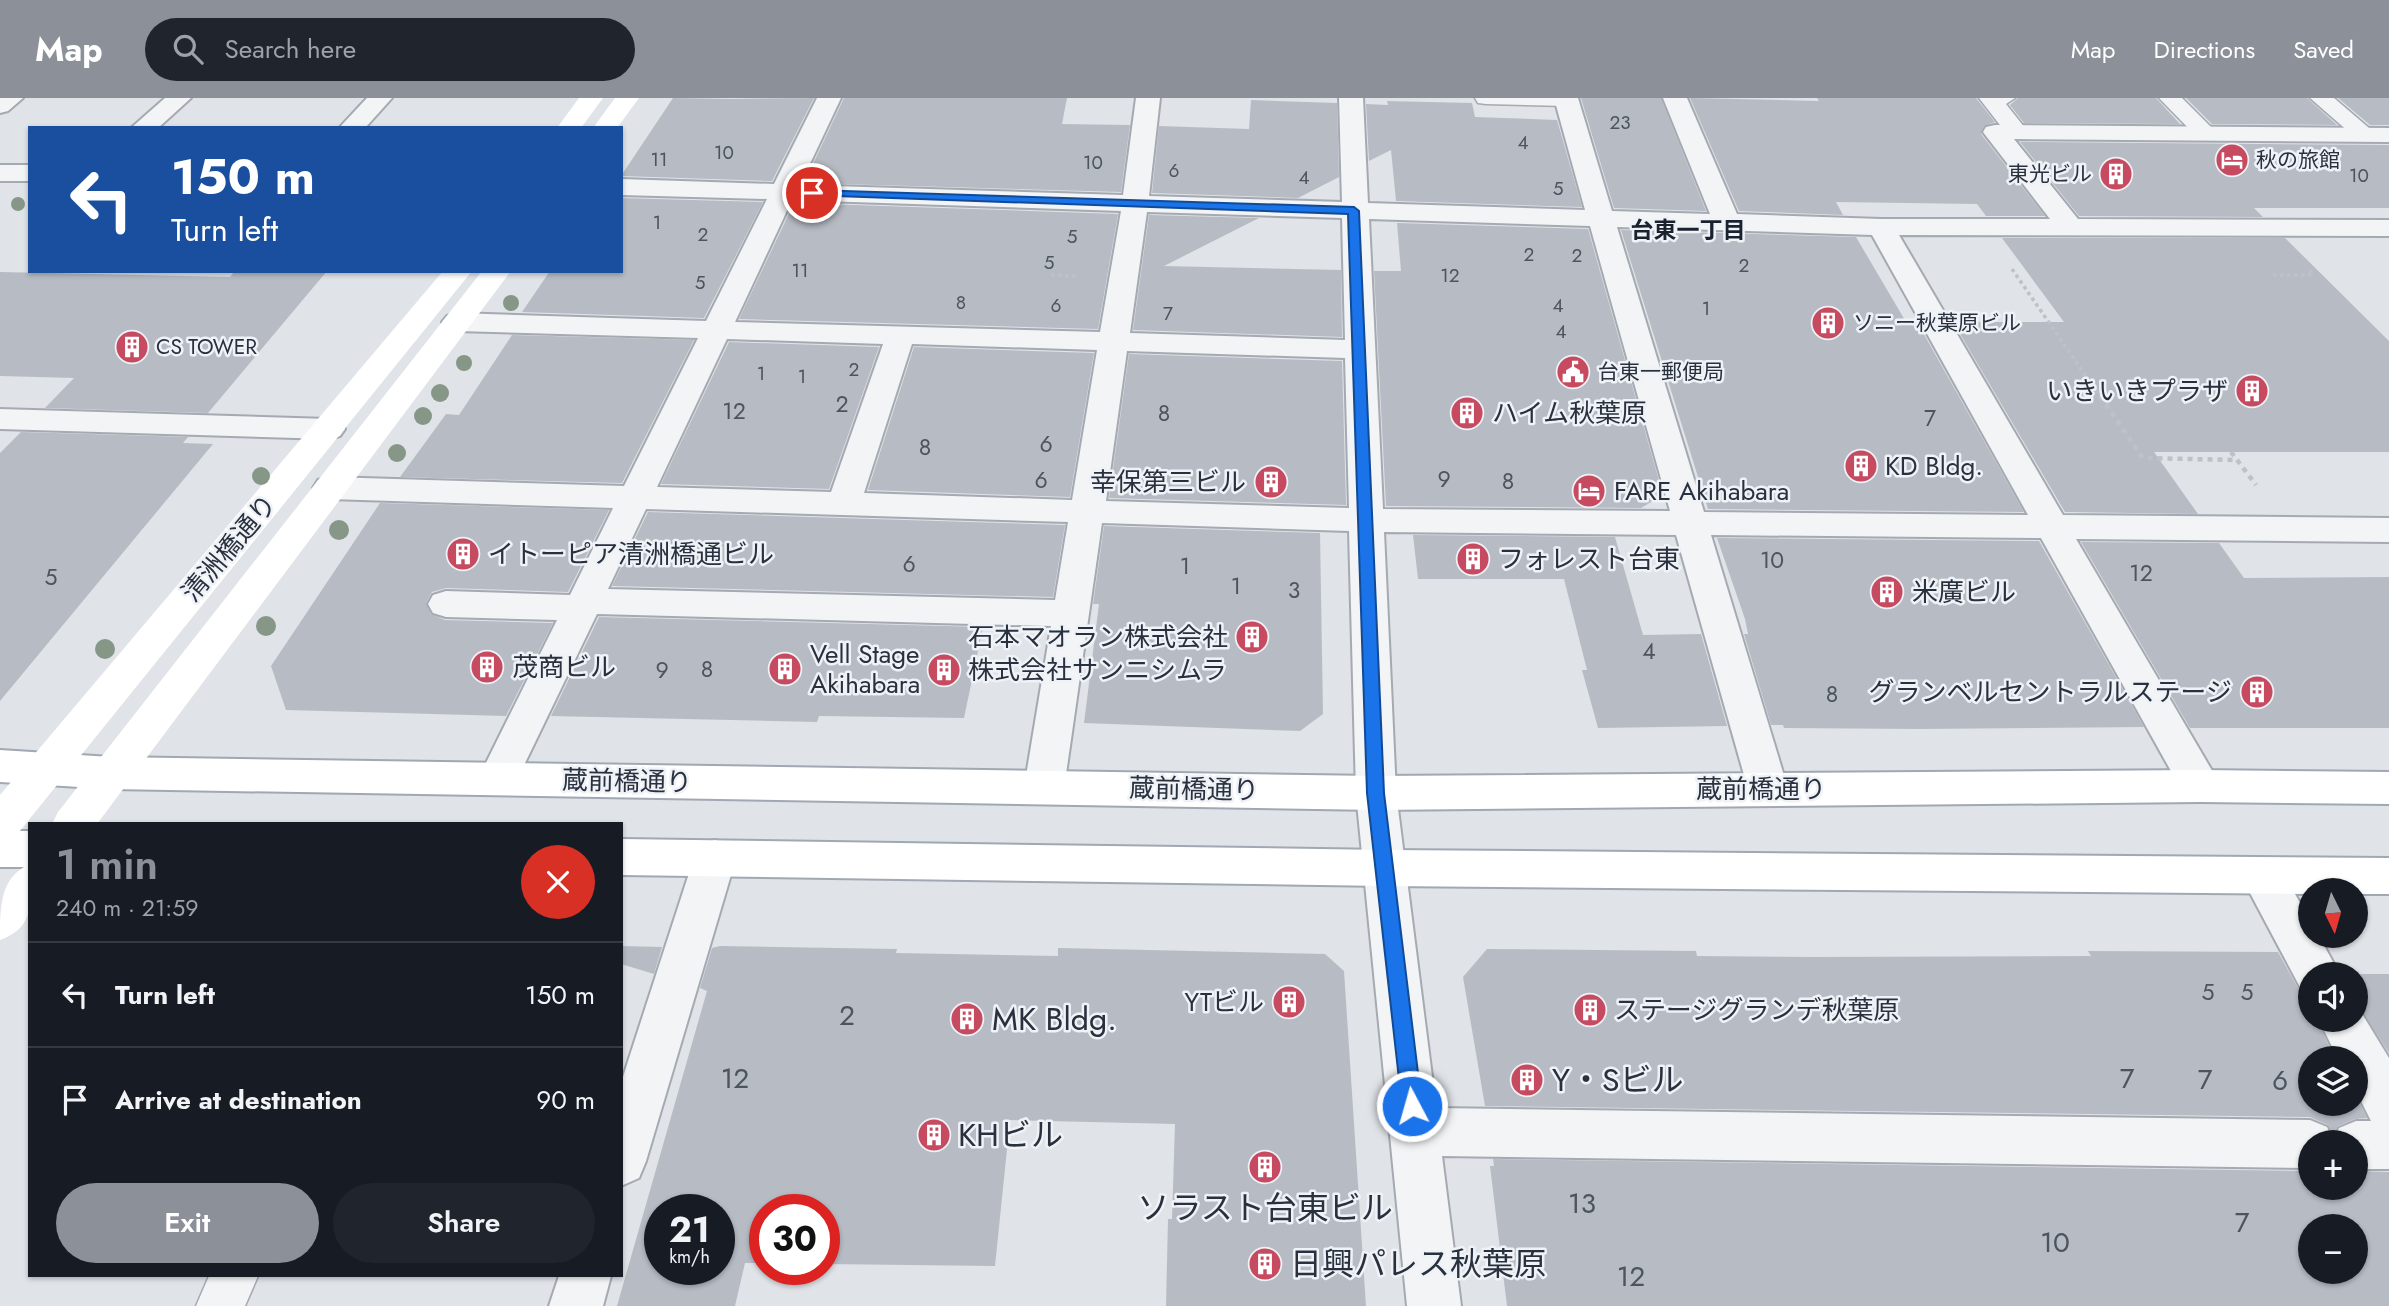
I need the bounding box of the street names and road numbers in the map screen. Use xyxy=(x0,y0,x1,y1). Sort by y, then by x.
street label: 清洲橋通り xyxy=(173,486,285,610)
street label: 蔵前橋通り xyxy=(562,761,692,801)
street label: 蔵前橋通り xyxy=(1129,769,1259,809)
street label: 蔵前橋通り xyxy=(1696,770,1826,808)

